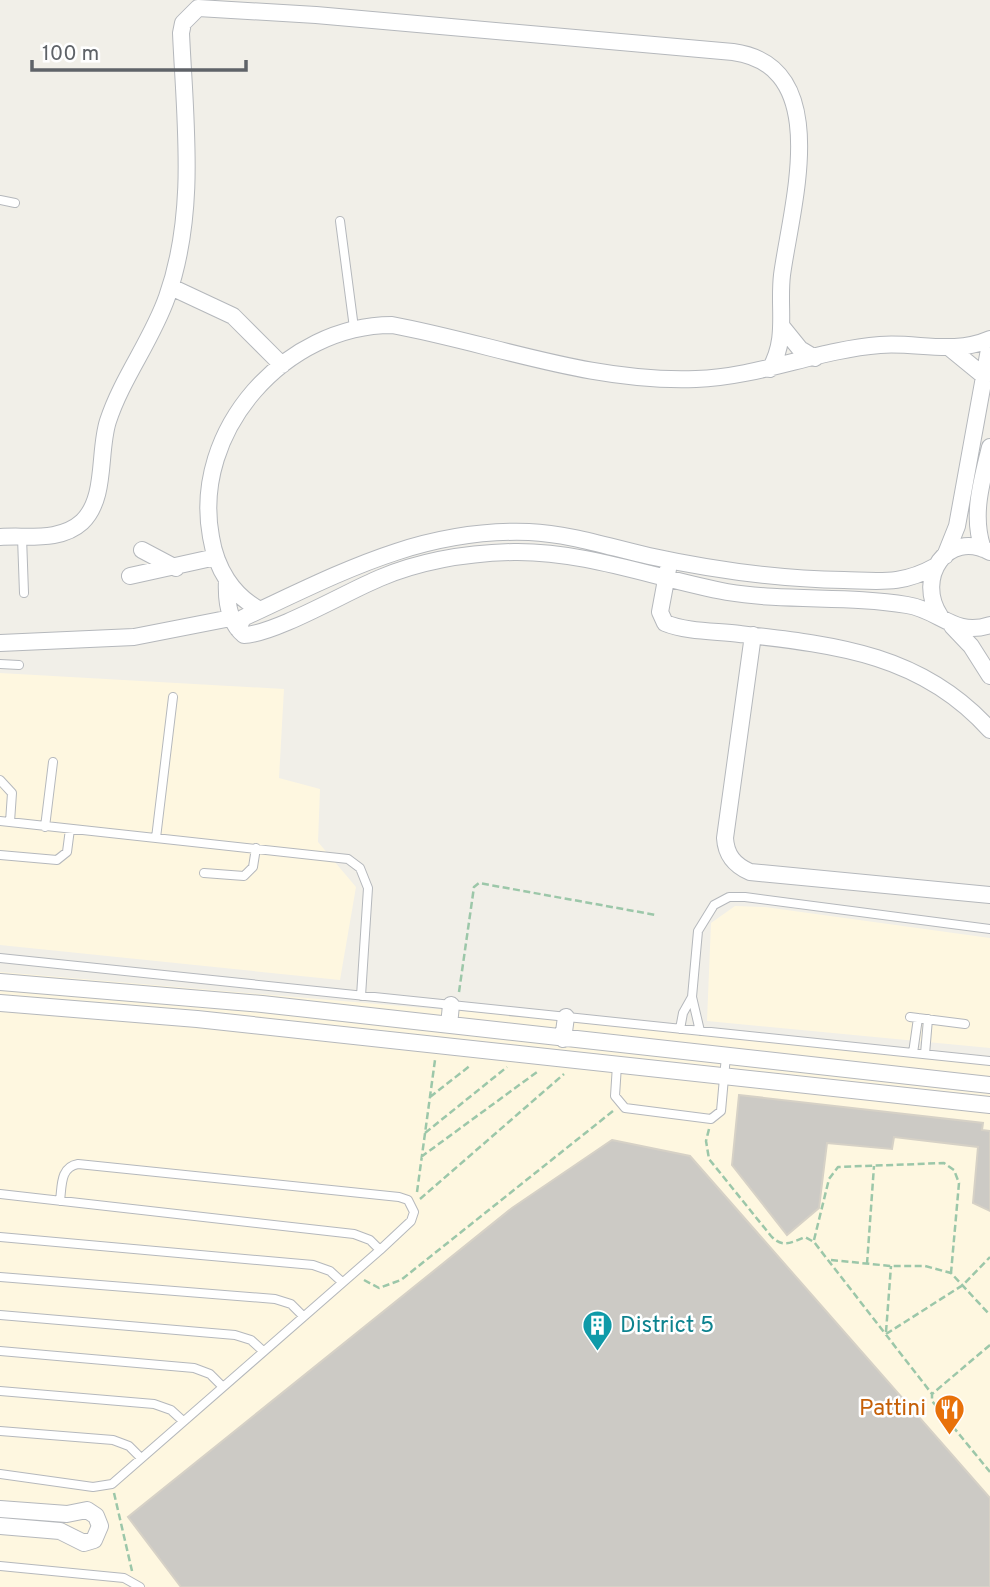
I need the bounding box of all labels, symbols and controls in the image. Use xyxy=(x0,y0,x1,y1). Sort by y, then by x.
scale bar xyxy=(32,28,245,72)
text: 100 m xyxy=(42,41,99,68)
building icon: District 5 xyxy=(580,1309,614,1353)
place label: District 5 xyxy=(620,1312,714,1341)
restaurant icon: Pattini xyxy=(932,1392,966,1436)
place label: Pattini xyxy=(859,1395,926,1424)

